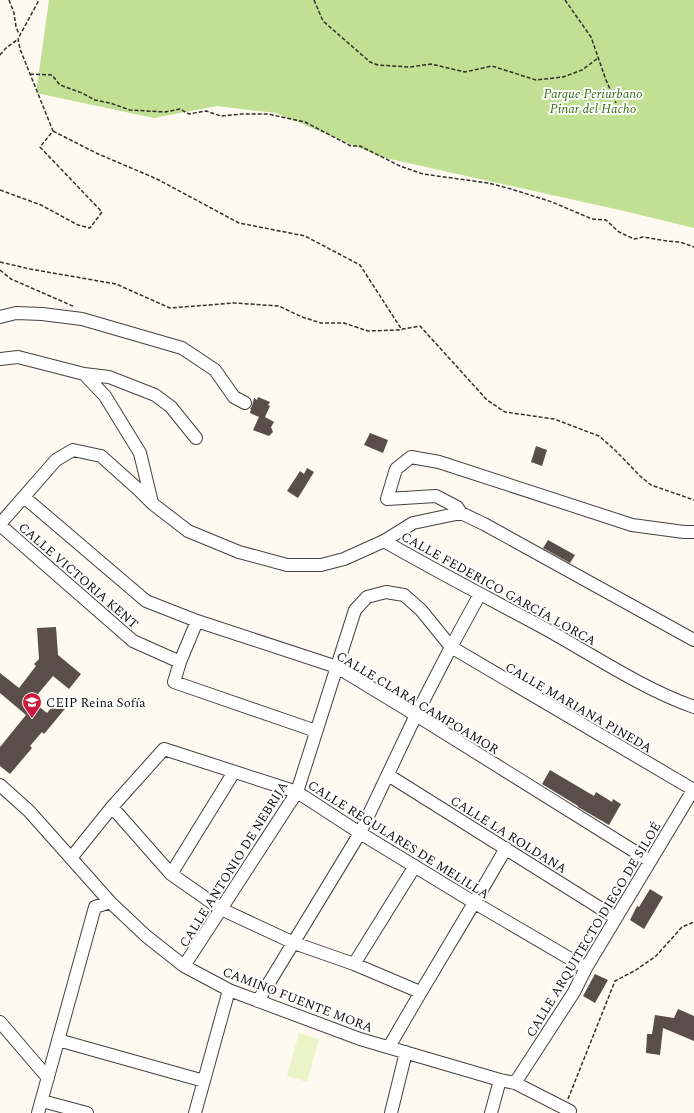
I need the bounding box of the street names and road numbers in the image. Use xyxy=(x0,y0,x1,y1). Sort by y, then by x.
street label: CALLE VICTORIA KENT xyxy=(14,518,143,634)
street label: CALLE FEDERICO GARCÍA LORCA xyxy=(397,527,600,651)
street label: CALLE CLARA CAMPOAMOR xyxy=(332,646,503,760)
street label: CALLE MARIANA PINEDA xyxy=(501,657,656,758)
street label: CALLE REGULARES DE MELILLA xyxy=(304,775,493,904)
street label: CALLE ANTONIO DE NEBRIJA xyxy=(174,777,293,951)
street label: CALLE LA ROLDANA xyxy=(446,791,571,879)
street label: CALLE ARQUITECTO DIEGO DE SILOÉ xyxy=(521,818,666,1041)
street label: CAMINO FUENTE MORA xyxy=(220,962,376,1038)

